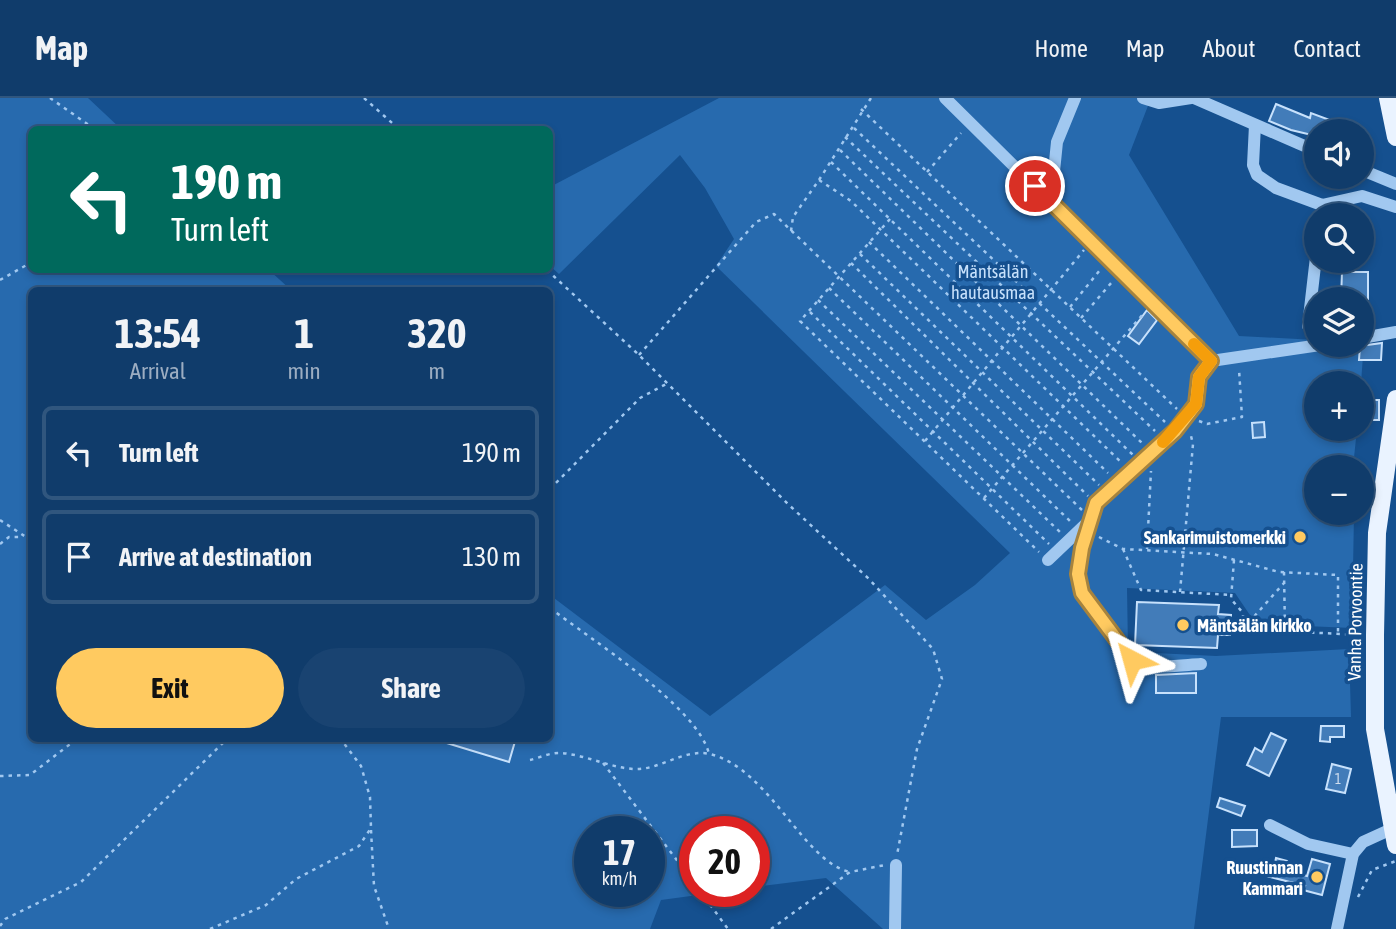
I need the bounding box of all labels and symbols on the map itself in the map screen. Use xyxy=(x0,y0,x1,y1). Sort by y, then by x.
pin xyxy=(1005,156,1065,216)
park label: Mäntsälän hautausmaa xyxy=(951,261,1035,303)
place label: Sankarimuistomerkki xyxy=(1144,527,1286,548)
marker: Sankarimuistomerkki xyxy=(1292,529,1308,545)
street label: Vanha Porvoontie xyxy=(1343,563,1367,681)
place label: Mäntsälän kirkko xyxy=(1197,615,1312,636)
marker: Mäntsälän kirkko xyxy=(1175,617,1191,633)
position arrow xyxy=(1095,623,1169,697)
house number: 1 xyxy=(1335,771,1341,787)
speed limit sign: 20 xyxy=(679,816,770,907)
place label: Ruustinnan Kammari xyxy=(1226,857,1303,899)
marker: Ruustinnan Kammari xyxy=(1309,869,1325,885)

